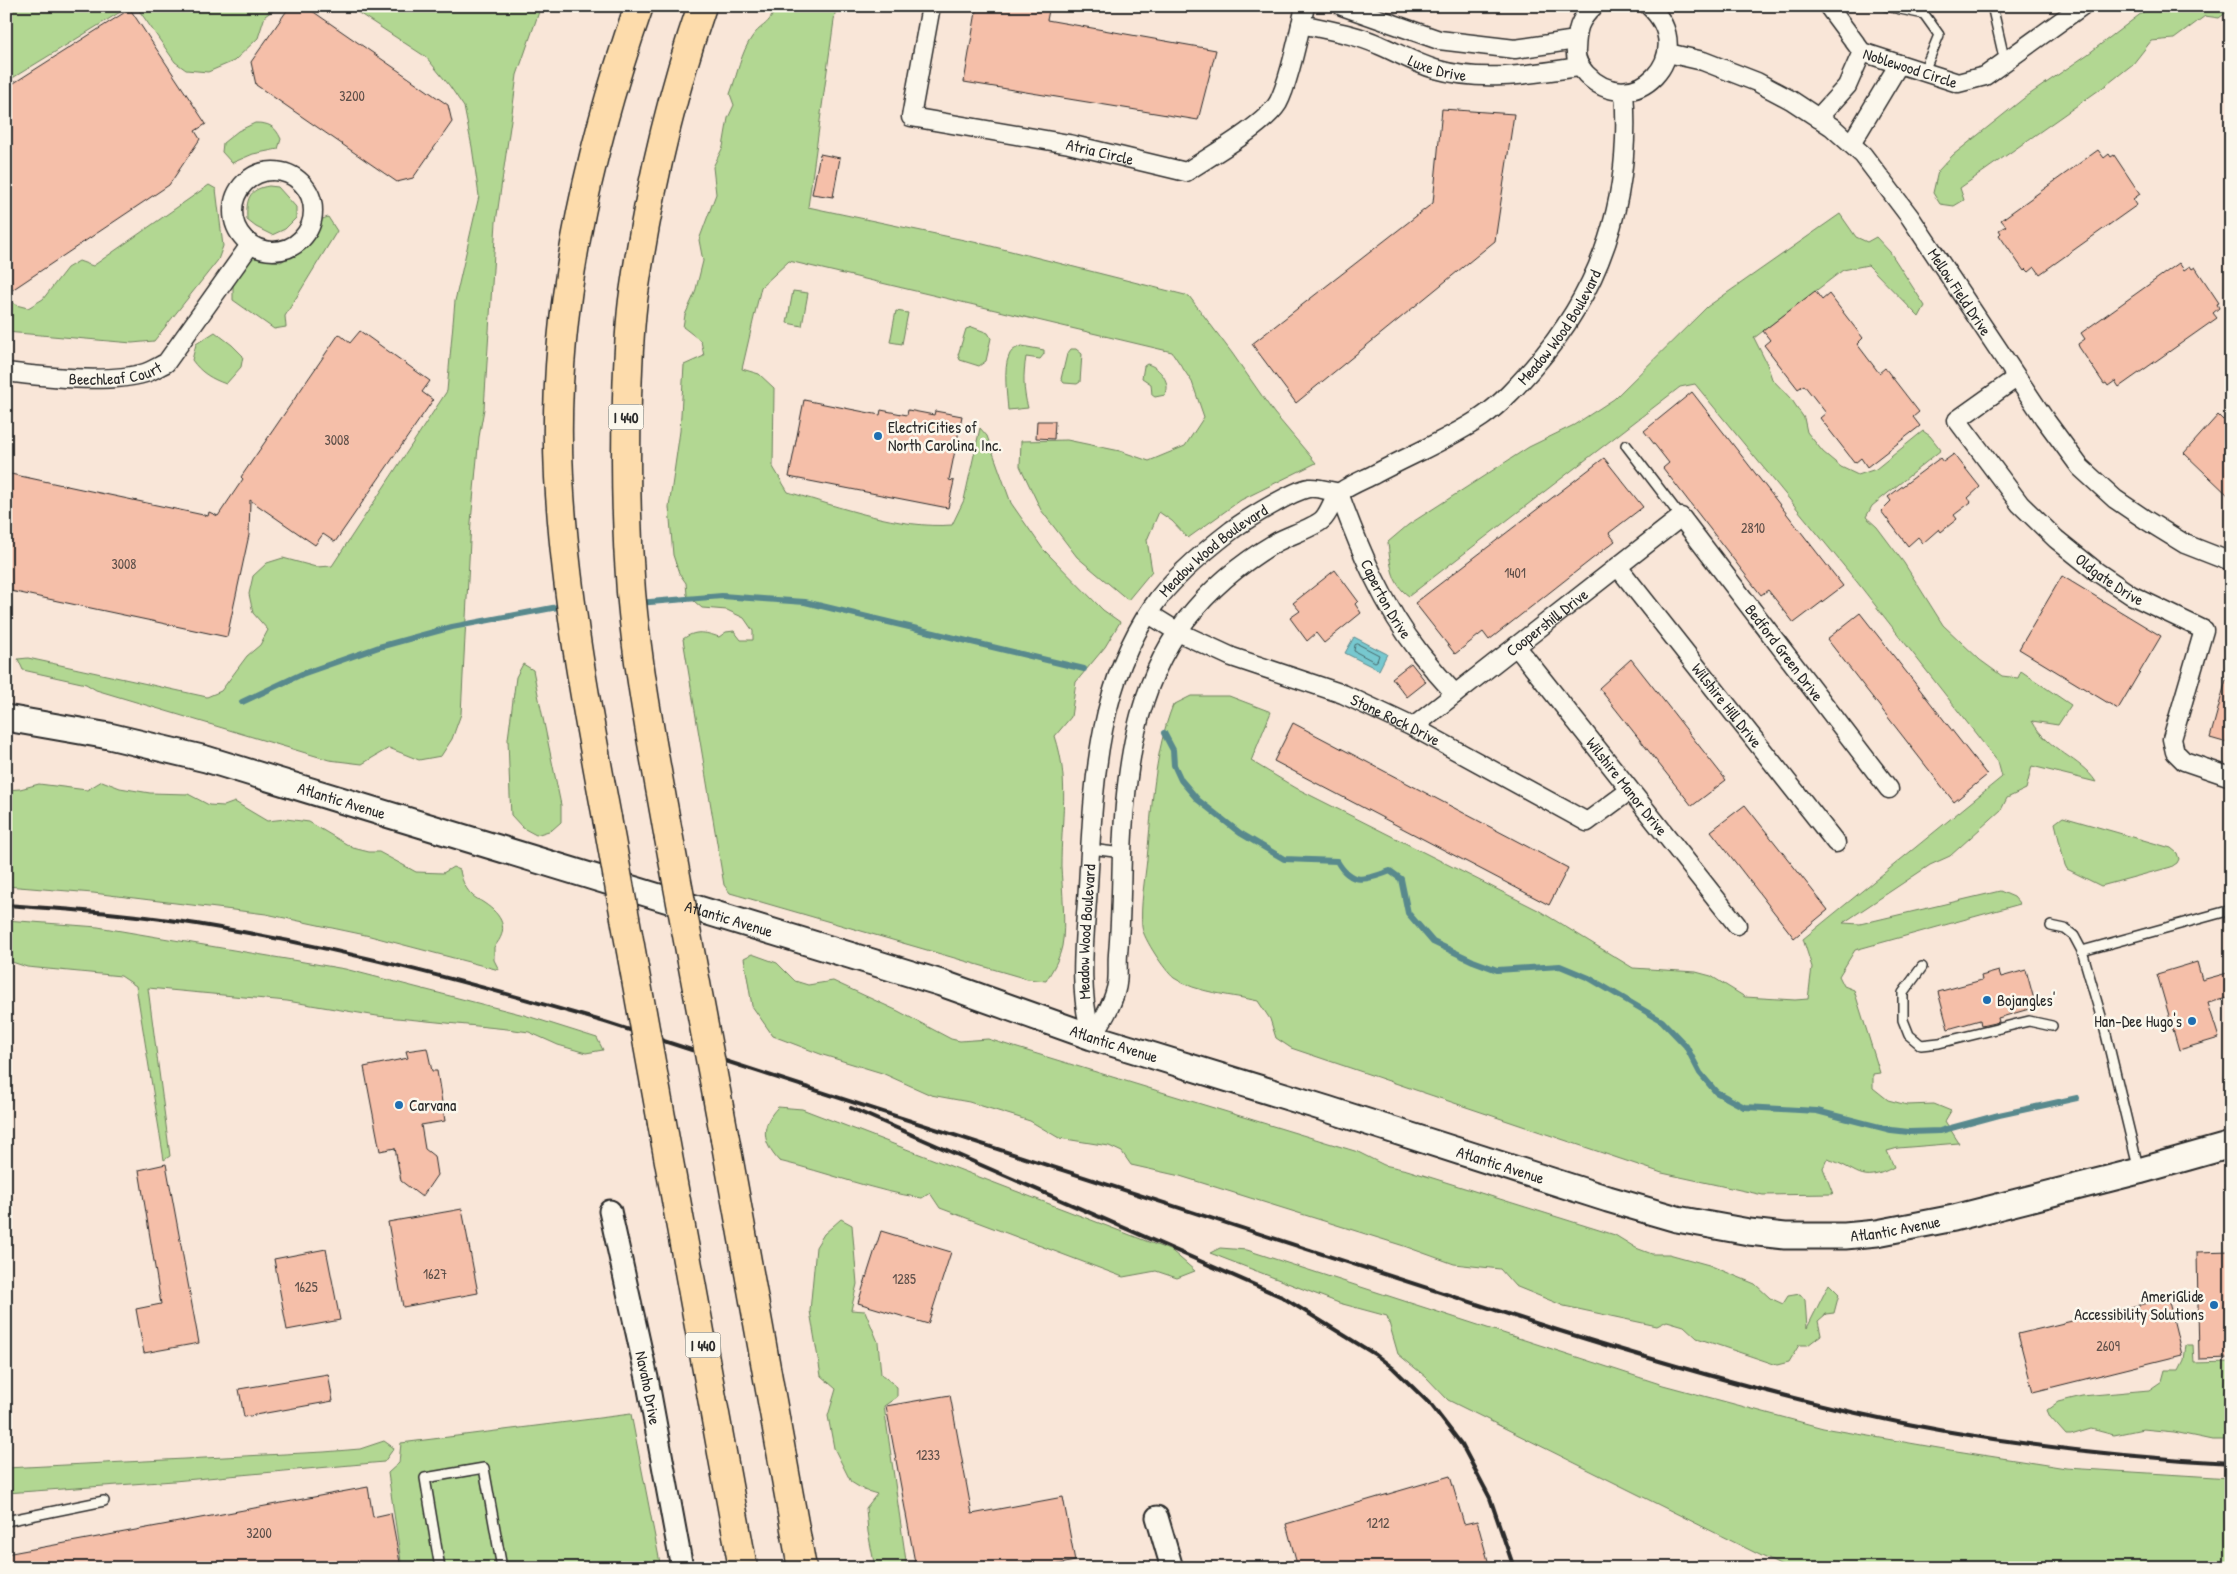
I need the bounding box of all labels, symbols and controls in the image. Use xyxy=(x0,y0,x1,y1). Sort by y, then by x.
street label: Noblewood Circle xyxy=(1860,42,1961,93)
street label: Luxe Drive xyxy=(1405,49,1468,86)
house number: 3200 xyxy=(339,86,365,105)
street label: Atria Circle xyxy=(1064,133,1137,170)
street label: Mellow Field Drive xyxy=(1923,244,1997,340)
street label: Meadow Wood Boulevard xyxy=(1512,266,1606,389)
street label: Beechleaf Court xyxy=(68,356,166,390)
road number: I 440 xyxy=(608,404,644,430)
place label: ElectriCities of North Carolina, Inc. xyxy=(888,416,1002,456)
house number: 3008 xyxy=(325,430,349,449)
marker: ElectriCities of North Carolina, Inc. xyxy=(872,430,884,442)
street label: Meadow Wood Boulevard xyxy=(1153,499,1271,601)
house number: 2810 xyxy=(1741,518,1765,537)
street label: Oldgate Drive xyxy=(2071,548,2148,611)
house number: 3008 xyxy=(112,554,136,573)
street label: Caperton Drive xyxy=(1356,556,1417,643)
house number: 1401 xyxy=(1504,563,1526,582)
street label: Coopershill Drive xyxy=(1501,583,1593,661)
street label: Bedford Green Drive xyxy=(1740,599,1829,706)
street label: Wilshire Hill Drive xyxy=(1687,658,1768,753)
street label: Stone Rock Drive xyxy=(1347,688,1445,751)
street label: Wilshire Manor Drive xyxy=(1581,732,1673,841)
street label: Atlantic Avenue xyxy=(295,777,389,824)
street label: Meadow Wood Boulevard xyxy=(1072,864,1100,1000)
street label: Atlantic Avenue xyxy=(682,895,776,942)
place label: Bojangles' xyxy=(1997,989,2055,1011)
marker: Bojangles' xyxy=(1981,994,1993,1006)
place label: Han-Dee Hugo's xyxy=(2094,1010,2182,1032)
marker: Han-Dee Hugo's xyxy=(2186,1015,2198,1027)
street label: Atlantic Avenue xyxy=(1067,1019,1161,1068)
place label: Carvana xyxy=(409,1094,456,1116)
marker: Carvana xyxy=(393,1099,405,1111)
street label: Atlantic Avenue xyxy=(1454,1140,1548,1189)
street label: Atlantic Avenue xyxy=(1850,1210,1943,1246)
house number: 1627 xyxy=(423,1264,447,1283)
house number: 1285 xyxy=(892,1269,916,1288)
house number: 1625 xyxy=(294,1277,318,1296)
place label: AmeriGlide Accessibility Solutions xyxy=(2074,1285,2205,1325)
marker: AmeriGlide Accessibility Solutions xyxy=(2208,1299,2220,1311)
road number: I 440 xyxy=(686,1332,720,1358)
house number: 2609 xyxy=(2096,1336,2120,1355)
street label: Navaho Drive xyxy=(630,1349,666,1427)
house number: 1233 xyxy=(916,1445,940,1464)
house number: 1212 xyxy=(1366,1513,1390,1532)
house number: 3200 xyxy=(246,1523,272,1542)

